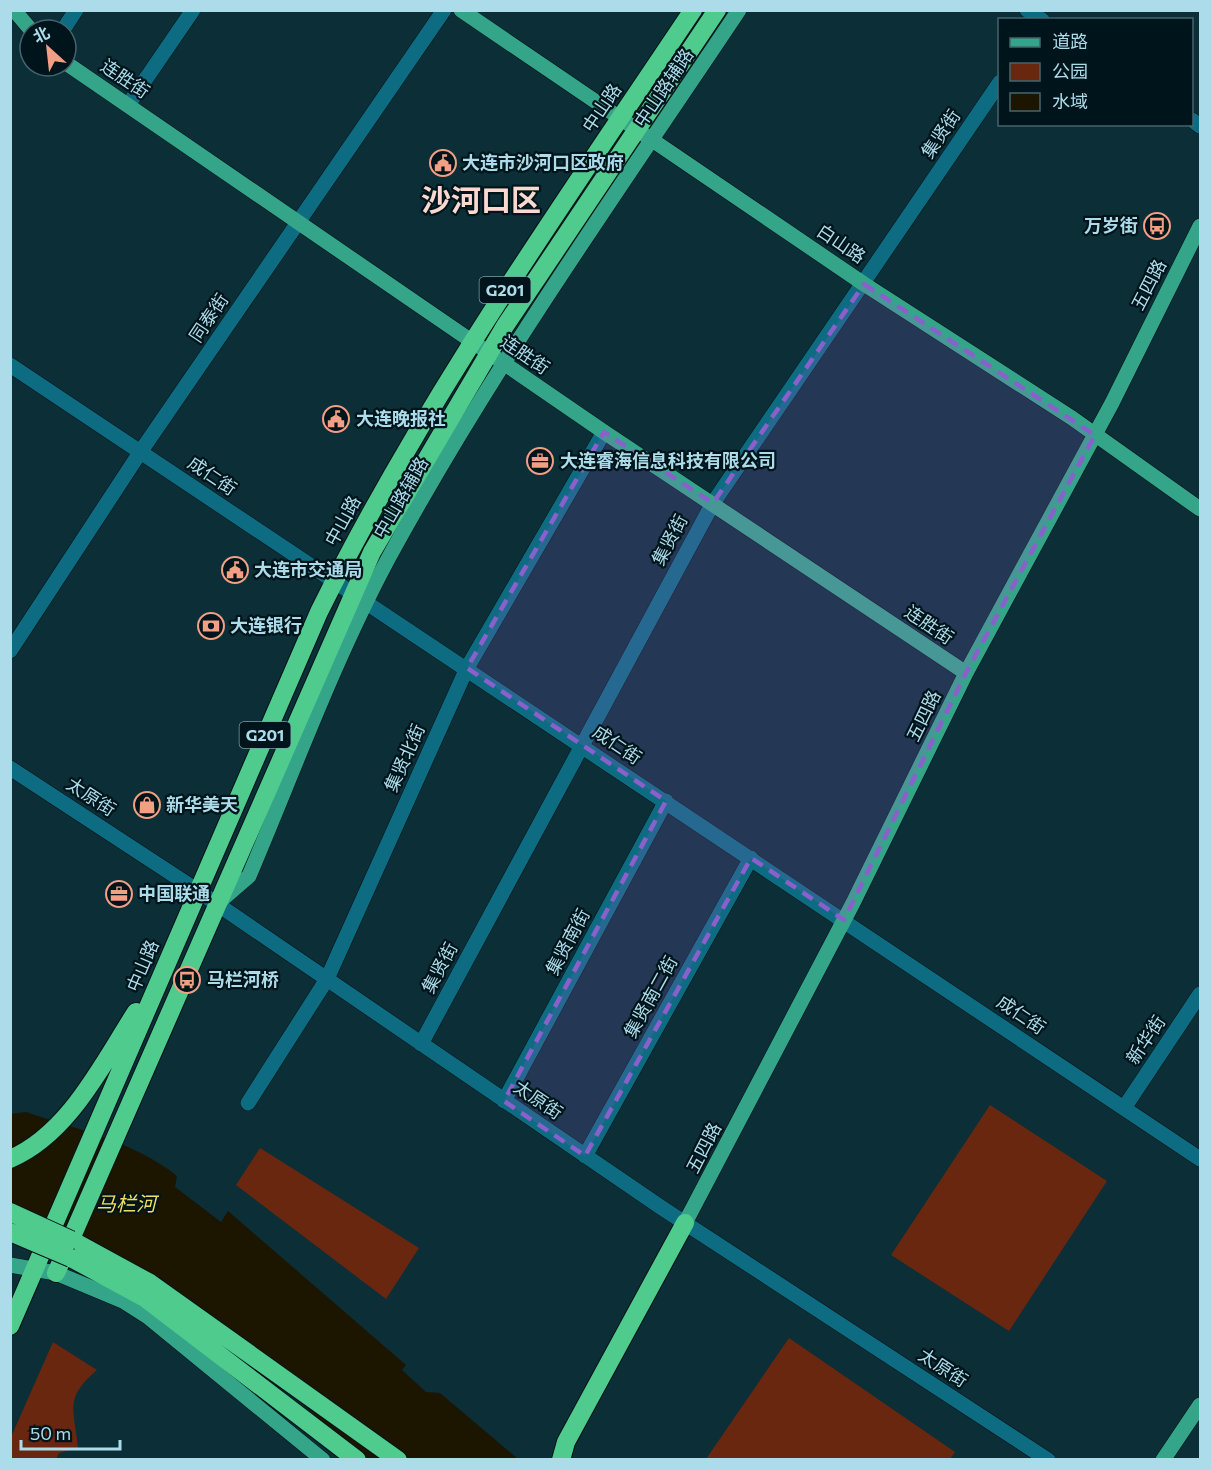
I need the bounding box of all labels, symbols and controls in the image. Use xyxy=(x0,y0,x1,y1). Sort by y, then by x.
north arrow xyxy=(18,18,78,78)
legend xyxy=(998,18,1193,126)
text: 北 xyxy=(30,22,52,46)
text: 道路 xyxy=(1052,30,1088,52)
street label: 中山路辅路 xyxy=(629,44,697,131)
street label: 连胜街 xyxy=(97,54,154,102)
text: 公园 xyxy=(1052,60,1088,82)
street label: 中山路 xyxy=(577,79,625,136)
text: 水域 xyxy=(1052,90,1088,112)
street label: 集贤街 xyxy=(916,105,964,162)
public building icon: 大连市沙河口区政府 xyxy=(428,148,458,178)
place label: 大连市沙河口区政府 xyxy=(462,151,624,173)
district label: 沙河口区 xyxy=(421,180,541,217)
bus stop icon: 万岁街 xyxy=(1142,211,1172,241)
place label: 万岁街 xyxy=(1084,214,1138,236)
street label: 白山路 xyxy=(813,219,870,267)
street label: 五四路 xyxy=(1126,255,1170,314)
road number: G201 xyxy=(480,277,530,303)
street label: 同泰街 xyxy=(184,289,232,346)
street label: 连胜街 xyxy=(497,330,554,378)
public building icon: 大连晚报社 xyxy=(321,404,351,434)
place label: 大连晚报社 xyxy=(356,407,446,429)
office icon: 大连睿海信息科技有限公司 xyxy=(525,446,555,476)
place label: 大连睿海信息科技有限公司 xyxy=(560,449,776,471)
street label: 成仁街 xyxy=(184,451,241,499)
street label: 中山路辅路 xyxy=(368,453,432,542)
street label: 中山路 xyxy=(319,492,365,549)
street label: 集贤街 xyxy=(647,511,692,569)
public building icon: 大连市交通局 xyxy=(220,555,250,585)
place label: 大连市交通局 xyxy=(254,558,362,580)
street label: 连胜街 xyxy=(901,600,958,648)
bank icon: 大连银行 xyxy=(196,611,226,641)
place label: 大连银行 xyxy=(230,614,302,636)
street label: 五四路 xyxy=(901,686,945,745)
street label: 集贤北街 xyxy=(379,720,429,795)
street label: 成仁街 xyxy=(589,720,646,768)
road number: G201 xyxy=(240,722,290,748)
street label: 太原街 xyxy=(63,772,120,820)
shop icon: 新华美天 xyxy=(132,790,162,820)
place label: 新华美天 xyxy=(166,793,238,815)
office icon: 中国联通 xyxy=(104,879,134,909)
place label: 中国联通 xyxy=(138,882,210,904)
street label: 集贤南街 xyxy=(541,905,594,978)
street label: 中山路 xyxy=(121,936,163,995)
street label: 集贤街 xyxy=(417,939,462,997)
street label: 集贤南二街 xyxy=(619,952,682,1041)
bus stop icon: 马栏河桥 xyxy=(172,965,202,995)
place label: 马栏河桥 xyxy=(207,968,279,990)
street label: 成仁街 xyxy=(993,990,1050,1038)
street label: 新华街 xyxy=(1121,1011,1169,1068)
street label: 太原街 xyxy=(510,1075,567,1123)
street label: 五四路 xyxy=(681,1118,725,1177)
water label: 马栏河 xyxy=(96,1191,160,1215)
street label: 太原街 xyxy=(915,1343,972,1391)
scale bar xyxy=(21,1413,120,1451)
text: 50 m xyxy=(30,1422,71,1444)

